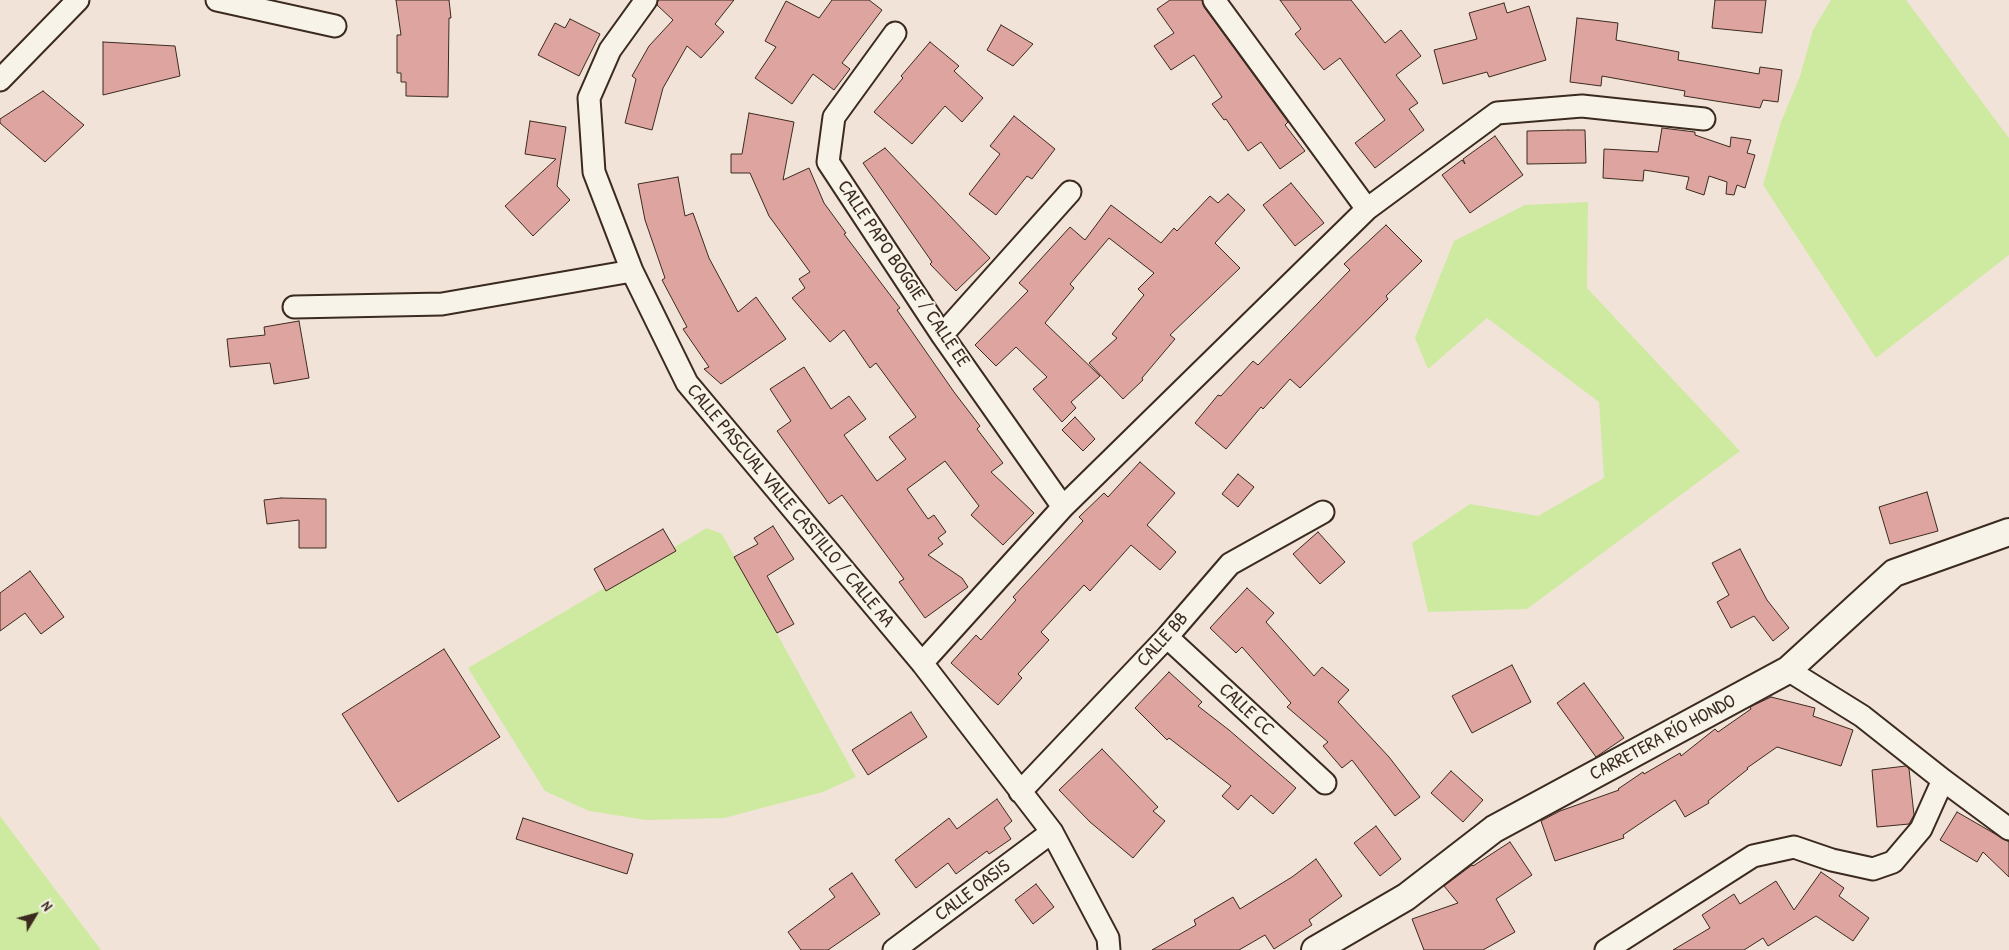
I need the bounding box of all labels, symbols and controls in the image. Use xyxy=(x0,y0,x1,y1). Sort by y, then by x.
street label: CALLE PAPO BOGGIE / CALLE EE xyxy=(832,176,974,372)
street label: CALLE PASCUAL VALLE CASTILLO / CALLE AA xyxy=(681,380,899,632)
street label: CALLE BB xyxy=(1132,608,1194,672)
street label: CALLE CC xyxy=(1214,679,1278,741)
street label: CARRETERA RÍO HONDO xyxy=(1586,690,1740,786)
street label: CALLE OASIS xyxy=(931,855,1015,927)
north arrow xyxy=(10,890,60,940)
text: N xyxy=(38,897,57,914)

